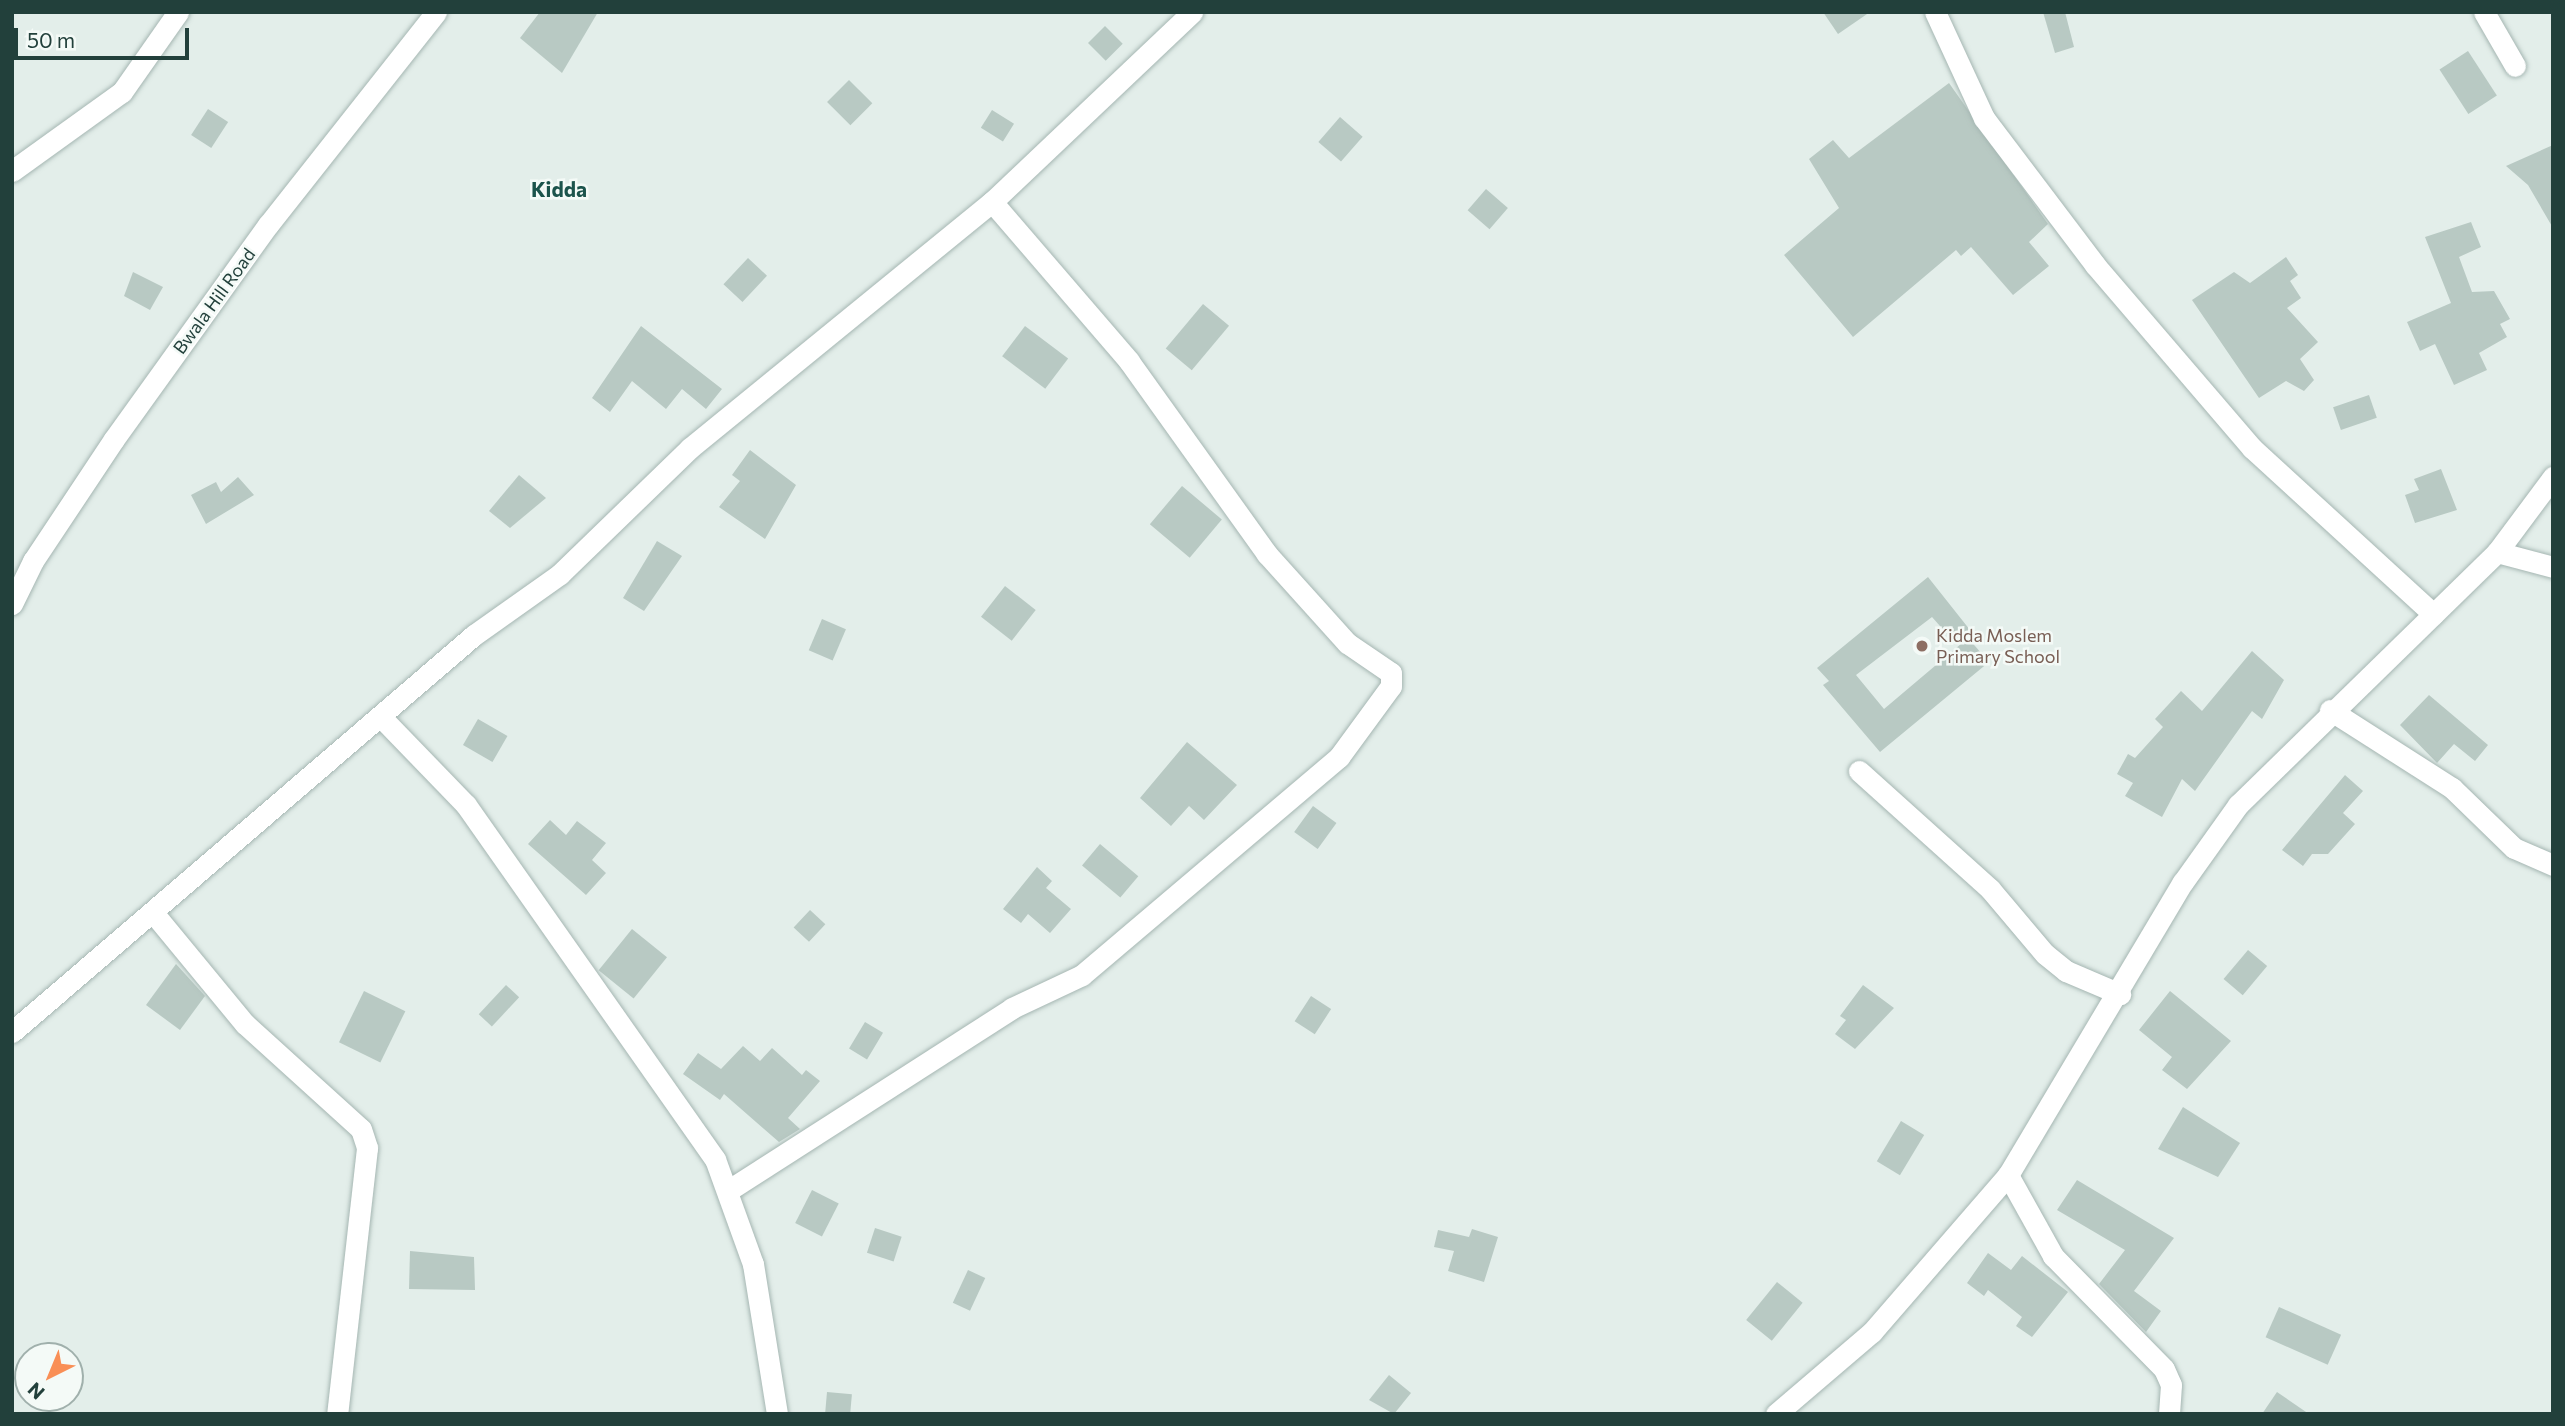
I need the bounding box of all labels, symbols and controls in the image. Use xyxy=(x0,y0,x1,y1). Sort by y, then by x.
scale bar xyxy=(18,14,192,58)
text: 50 m xyxy=(27,27,75,52)
district label: Kidda xyxy=(531,176,587,202)
street label: Bwala Hill Road xyxy=(168,244,260,358)
place label: Kidda Moslem Primary School xyxy=(1936,625,2060,668)
marker: Kidda Moslem Primary School xyxy=(1914,638,1930,654)
north arrow xyxy=(14,1342,84,1412)
text: N xyxy=(23,1378,49,1405)

